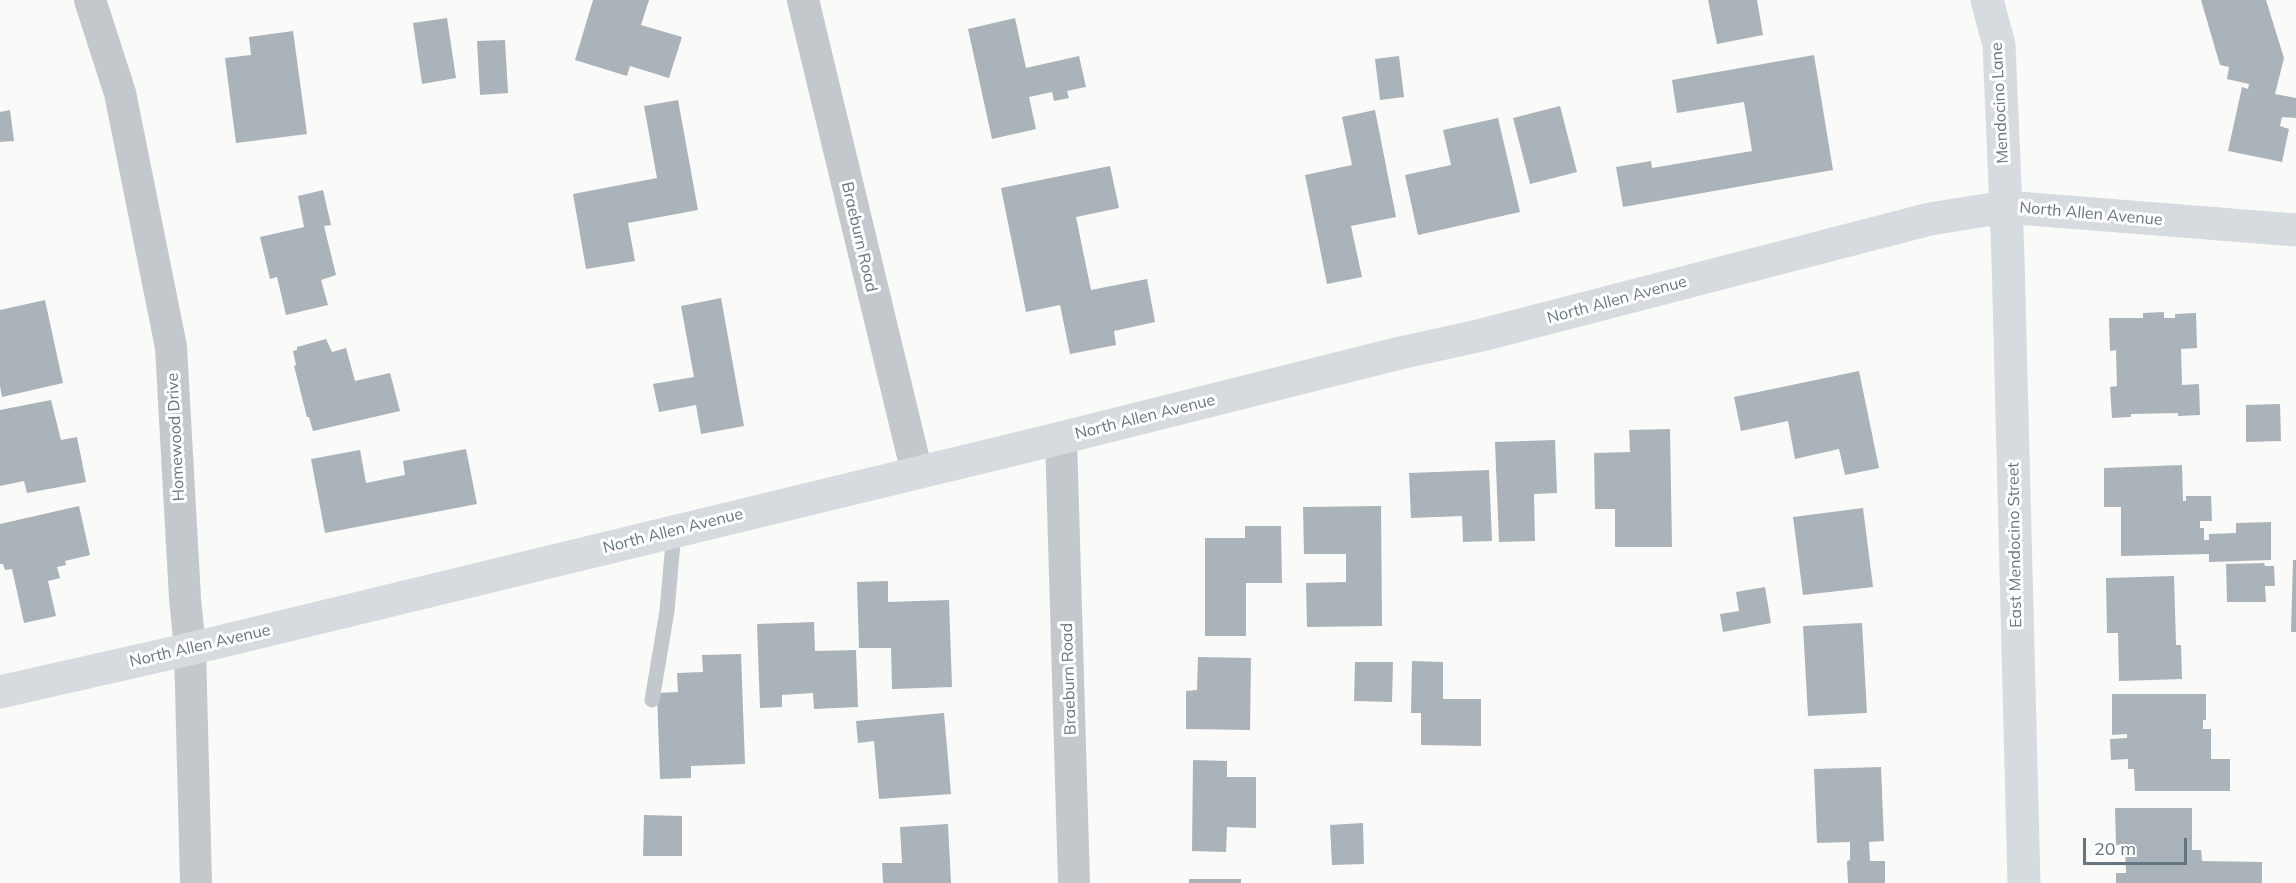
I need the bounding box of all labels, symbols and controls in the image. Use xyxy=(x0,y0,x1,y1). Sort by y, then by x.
street label: Mendocino Lane xyxy=(1987,42,2013,164)
street label: Braeburn Road xyxy=(837,180,881,294)
street label: North Allen Avenue xyxy=(2019,198,2163,230)
street label: North Allen Avenue xyxy=(1545,272,1689,328)
street label: Homewood Drive xyxy=(163,372,189,502)
street label: North Allen Avenue xyxy=(1073,390,1217,444)
street label: East Mendocino Street xyxy=(2004,462,2026,628)
street label: North Allen Avenue xyxy=(601,504,745,558)
street label: North Allen Avenue xyxy=(128,620,272,672)
street label: Braeburn Road xyxy=(1057,623,1081,735)
scale bar xyxy=(2086,826,2190,864)
text: 20 m xyxy=(2094,837,2136,860)

